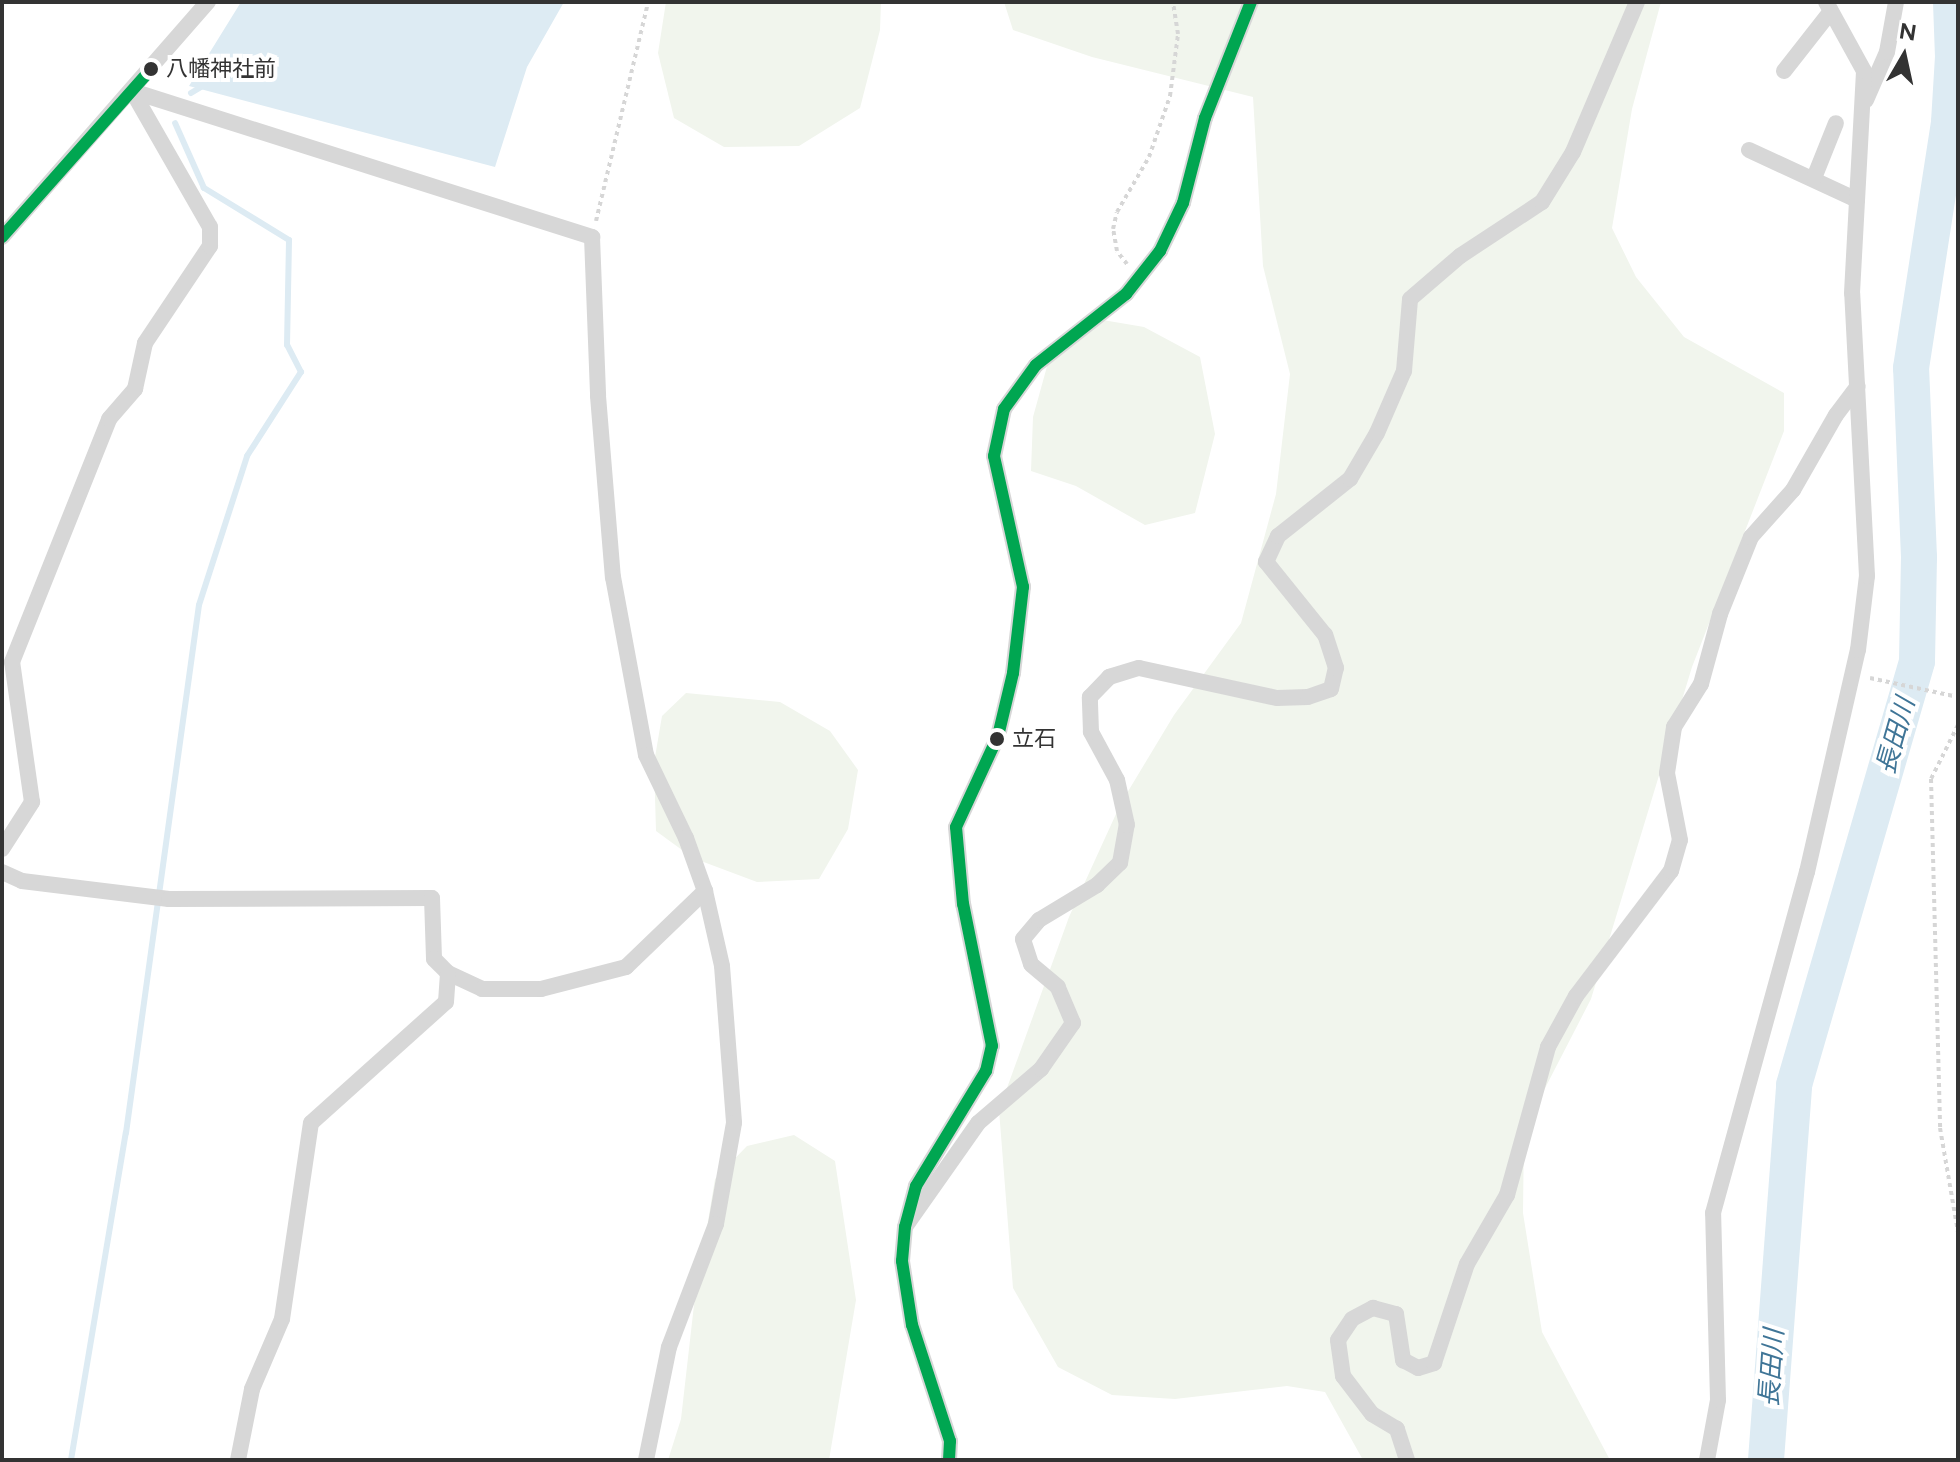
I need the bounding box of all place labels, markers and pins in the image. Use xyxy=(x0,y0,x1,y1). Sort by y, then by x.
place label: 八幡神社前 xyxy=(166,56,276,82)
marker: 八幡神社前 xyxy=(143,61,159,77)
place label: 立石 xyxy=(1012,726,1056,752)
marker: 立石 xyxy=(989,731,1005,747)

